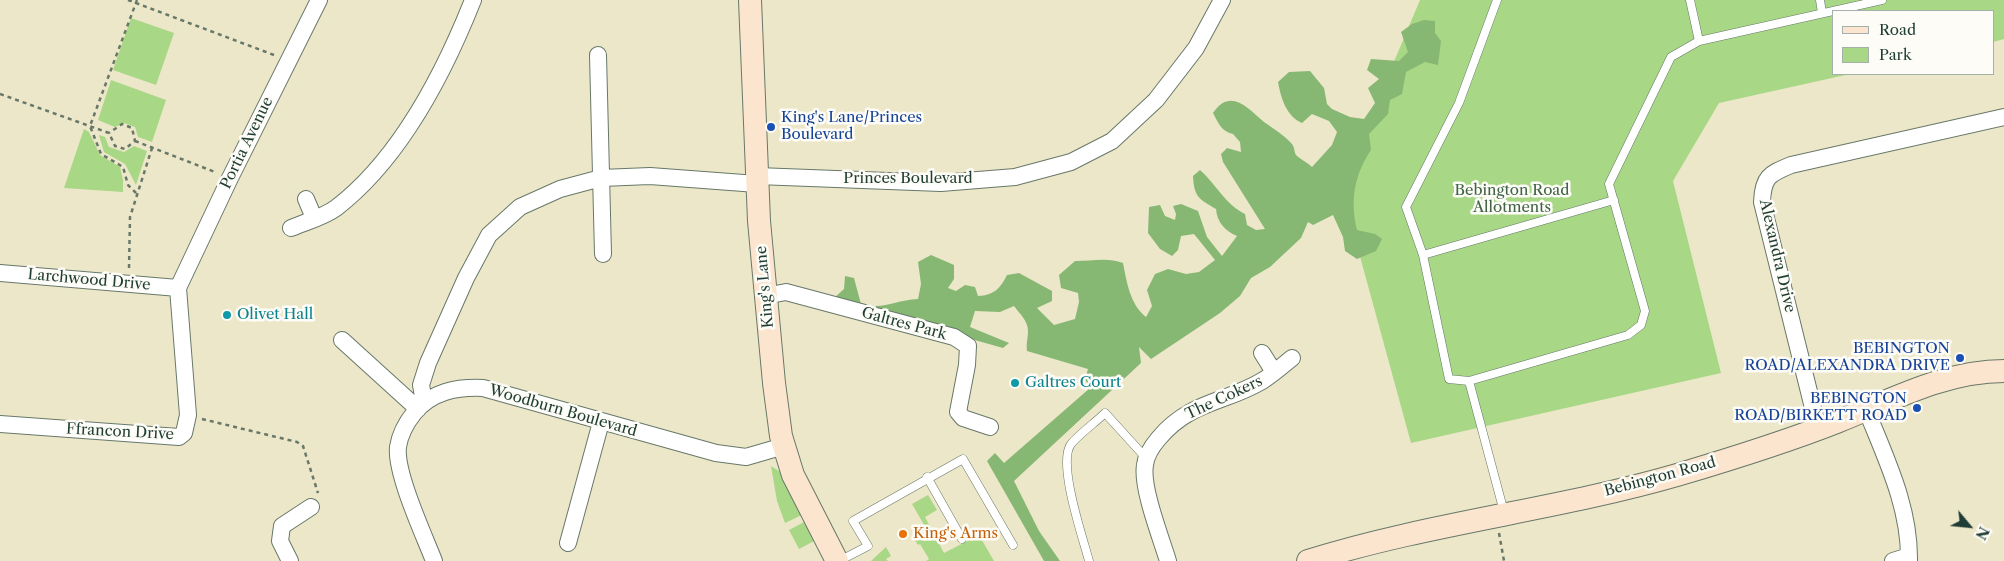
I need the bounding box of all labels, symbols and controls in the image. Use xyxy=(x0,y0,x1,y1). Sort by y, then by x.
legend xyxy=(1832,10,1994,75)
text: Road xyxy=(1879,20,1916,39)
text: Park xyxy=(1879,45,1912,64)
street label: Portia Avenue xyxy=(217,94,277,192)
place label: King's Lane/Princes Boulevard xyxy=(781,109,922,144)
marker: King's Lane/Princes Boulevard xyxy=(765,121,777,133)
street label: Princes Boulevard xyxy=(843,170,973,188)
park label: Bebington Road Allotments xyxy=(1455,182,1569,217)
street label: Alexandra Drive xyxy=(1755,198,1799,314)
street label: King's Lane xyxy=(752,245,778,329)
street label: Larchwood Drive xyxy=(27,266,151,294)
street label: Galtres Park xyxy=(859,304,949,344)
place label: Olivet Hall xyxy=(237,306,313,324)
marker: Olivet Hall xyxy=(221,309,233,321)
place label: BEBINGTON ROAD/ALEXANDRA DRIVE xyxy=(1745,340,1950,375)
marker: BEBINGTON ROAD/ALEXANDRA DRIVE xyxy=(1954,352,1966,364)
street label: The Cokers xyxy=(1183,372,1265,424)
place label: Galtres Court xyxy=(1025,374,1121,392)
marker: Galtres Court xyxy=(1009,377,1021,389)
street label: Woodburn Boulevard xyxy=(487,381,639,441)
place label: BEBINGTON ROAD/BIRKETT ROAD xyxy=(1734,390,1907,425)
marker: BEBINGTON ROAD/BIRKETT ROAD xyxy=(1911,402,1923,414)
street label: Ffrancon Drive xyxy=(66,420,174,444)
street label: Bebington Road xyxy=(1602,453,1718,501)
north arrow xyxy=(1944,501,1994,551)
text: N xyxy=(1971,523,1993,543)
place label: King's Arms xyxy=(913,525,998,543)
marker: King's Arms xyxy=(897,528,909,540)

